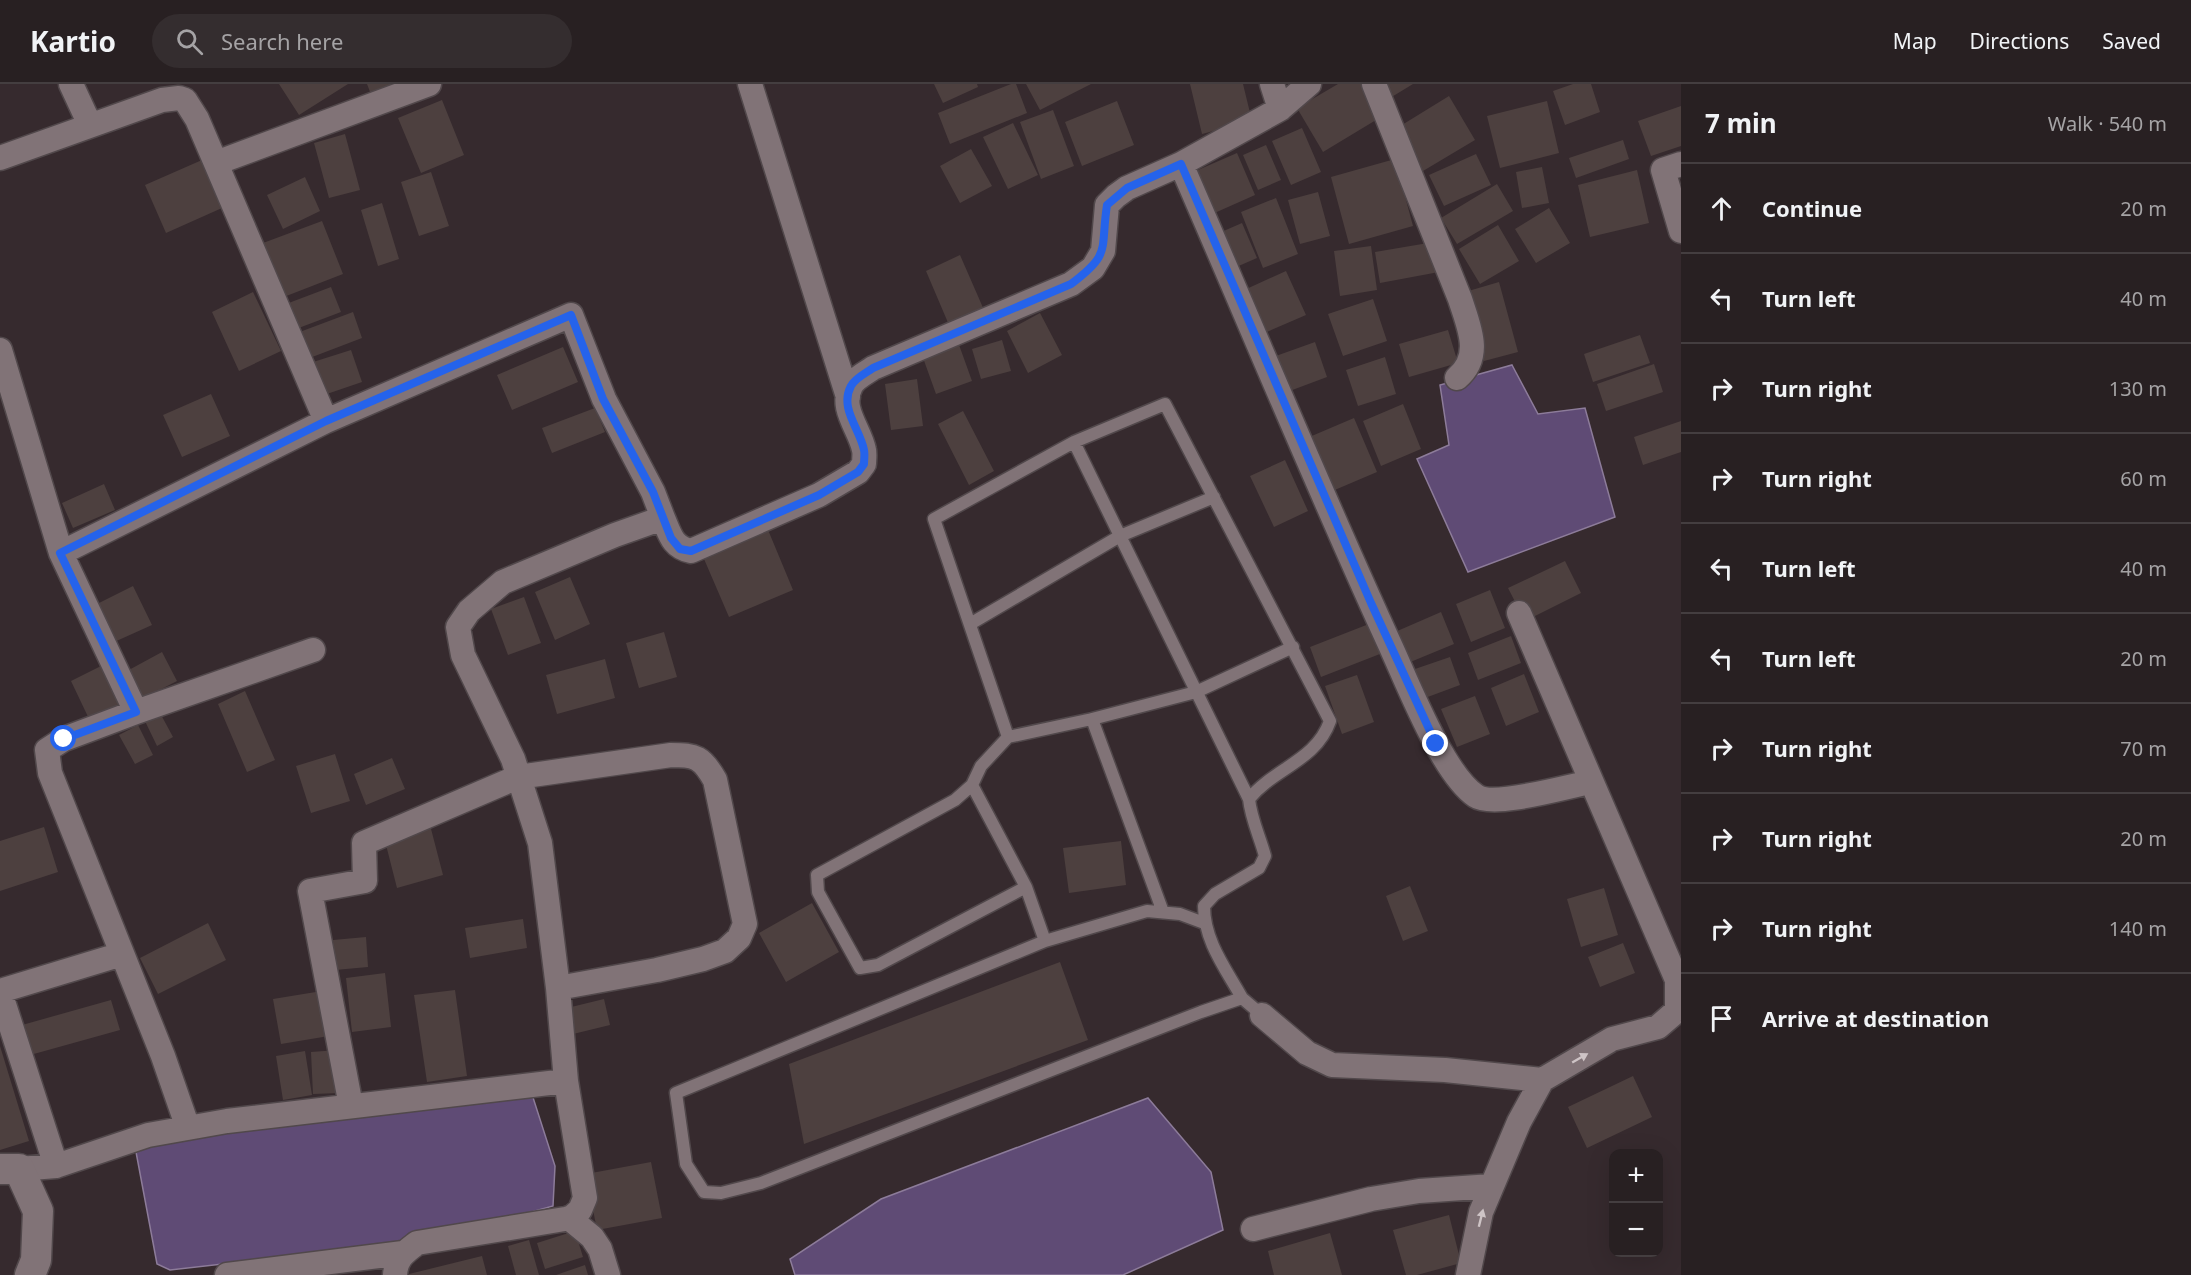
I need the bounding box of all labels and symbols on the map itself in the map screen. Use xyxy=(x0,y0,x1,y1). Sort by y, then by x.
route start xyxy=(50,725,76,751)
route end xyxy=(1422,730,1448,756)
one-way arrow xyxy=(1572,1053,1589,1063)
one-way arrow xyxy=(1476,1209,1486,1227)

